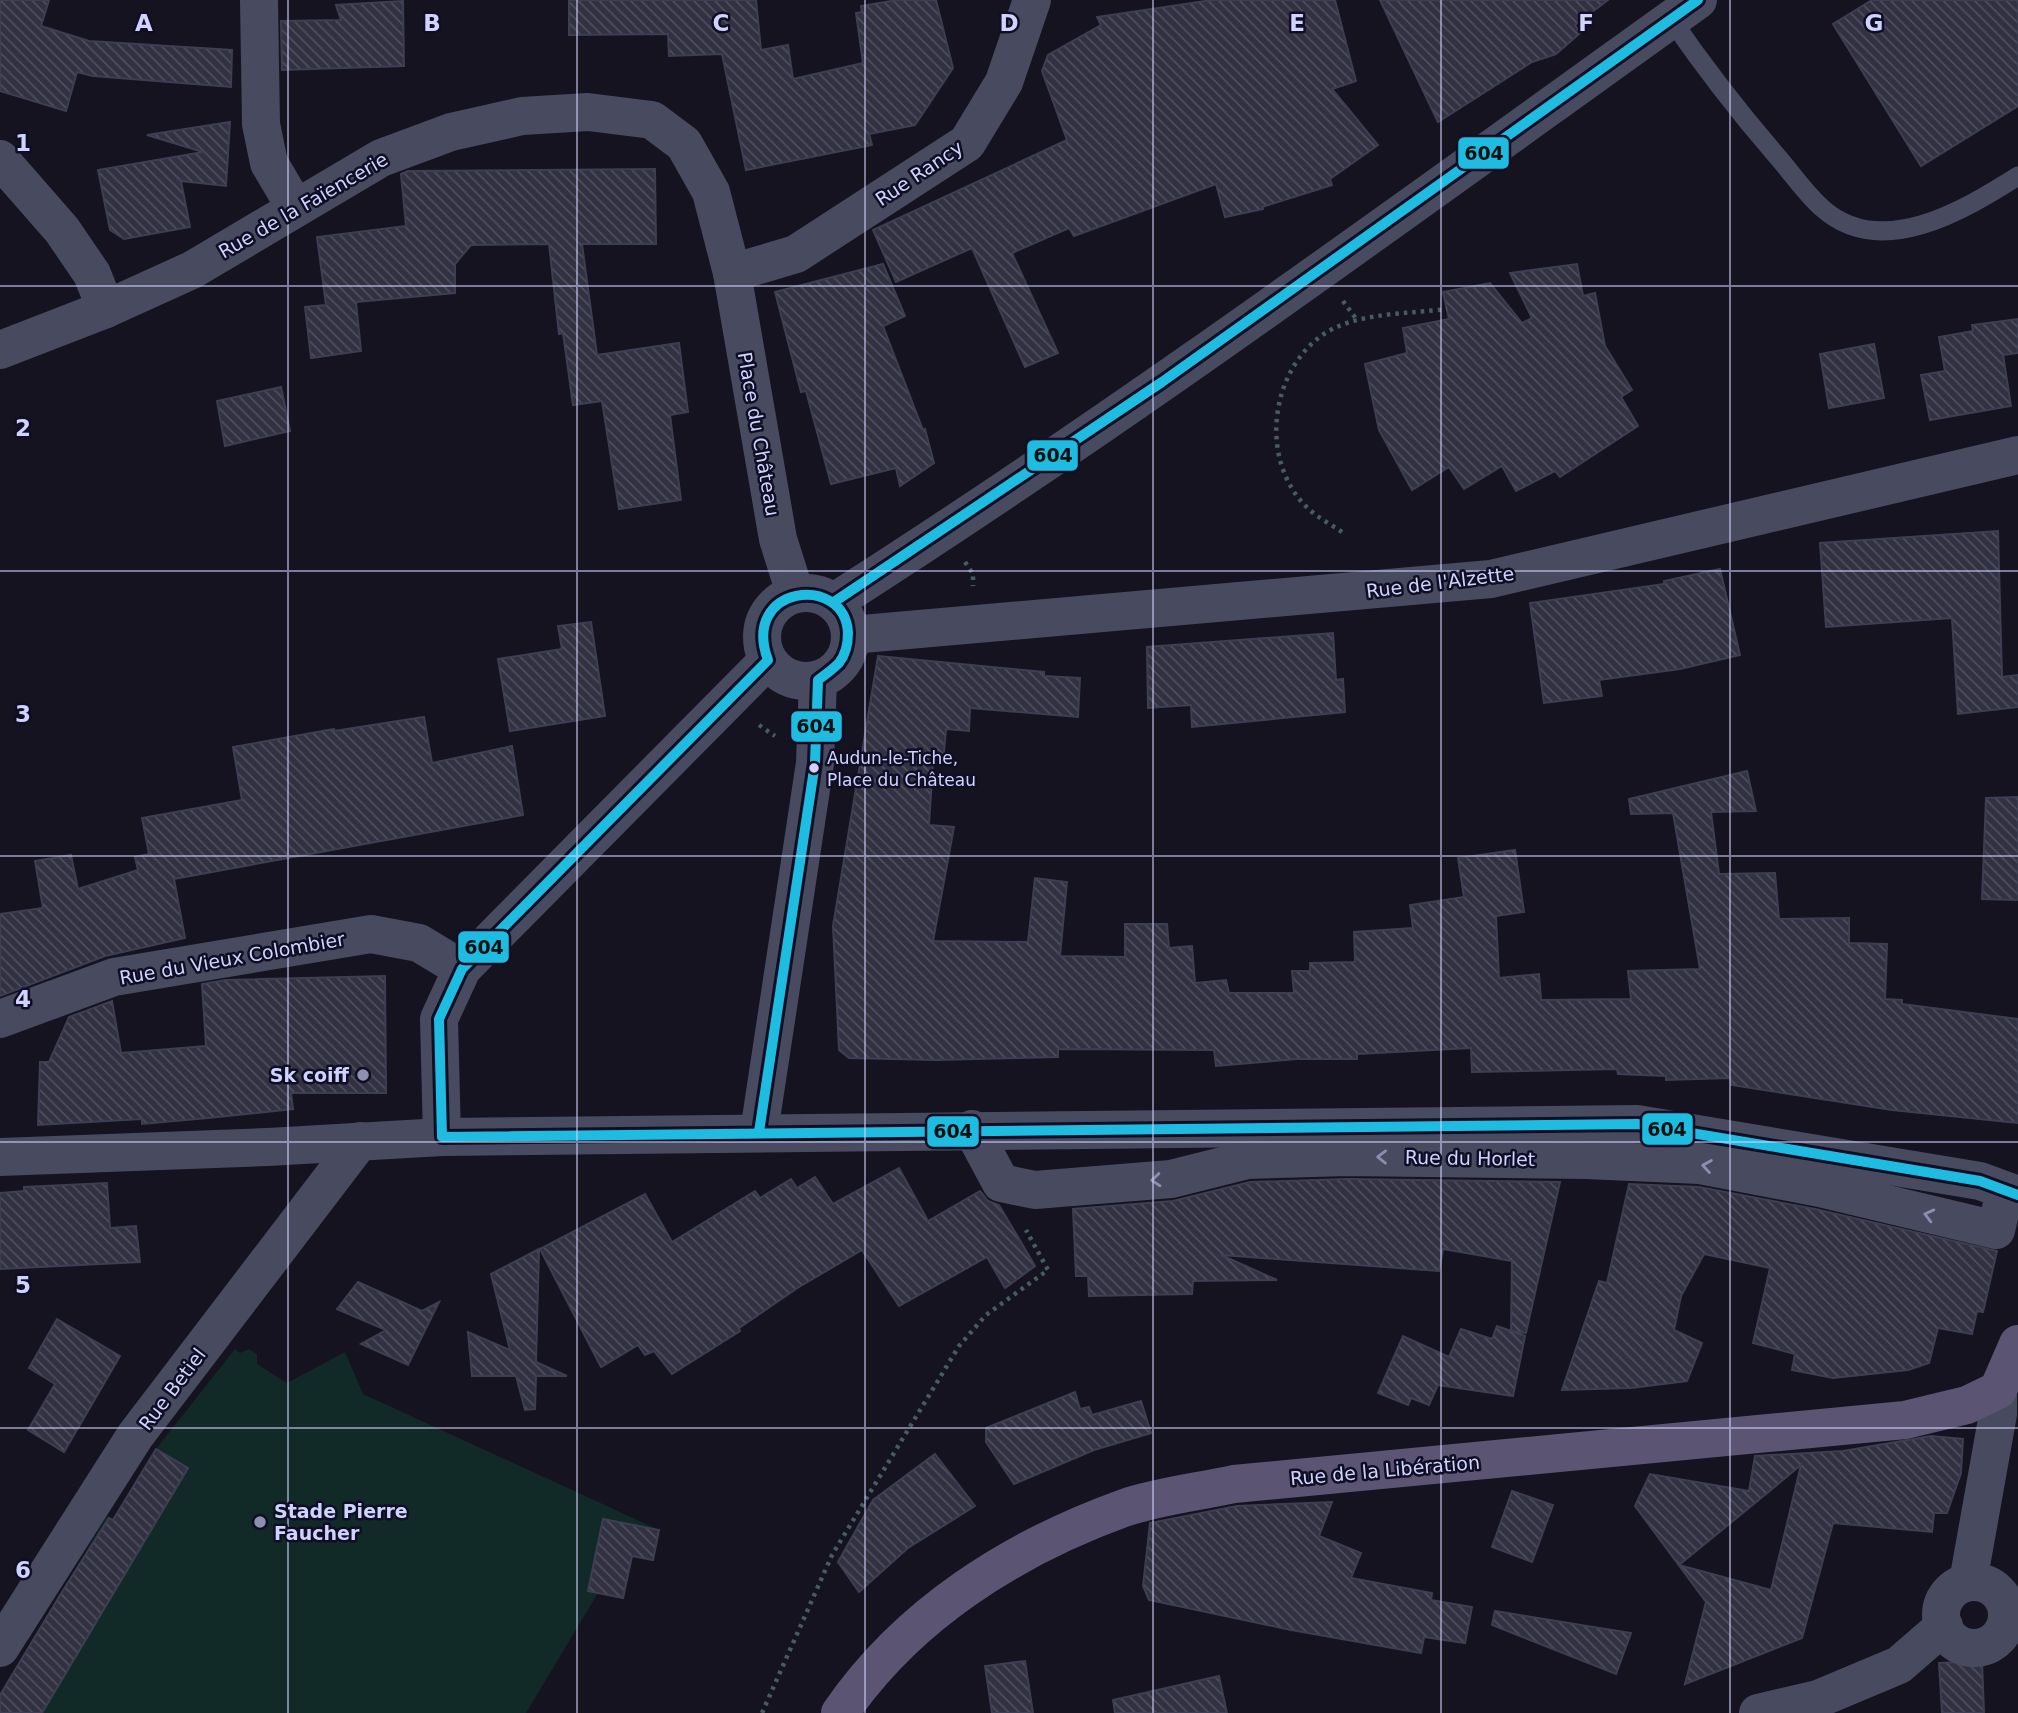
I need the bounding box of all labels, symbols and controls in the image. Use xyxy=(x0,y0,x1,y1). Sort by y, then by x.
text: A xyxy=(135,10,153,36)
text: B xyxy=(423,10,441,36)
text: C xyxy=(713,10,729,36)
text: D xyxy=(999,10,1019,36)
text: E xyxy=(1289,10,1305,36)
text: F xyxy=(1578,10,1594,36)
text: G xyxy=(1865,10,1883,36)
text: 1 xyxy=(15,130,31,156)
street label: Rue Rancy xyxy=(871,136,967,210)
line badge: 604 xyxy=(1457,136,1510,170)
text: 604 xyxy=(1464,142,1504,164)
street label: Rue de la Faïencerie xyxy=(215,148,391,262)
street label: Place du Château xyxy=(734,350,784,518)
text: 2 xyxy=(15,415,31,441)
line badge: 604 xyxy=(1026,439,1079,472)
text: 604 xyxy=(1033,444,1073,466)
street label: Rue de l'Alzette xyxy=(1365,562,1515,602)
text: 3 xyxy=(15,701,31,727)
line badge: 604 xyxy=(790,710,843,743)
text: 604 xyxy=(796,715,836,737)
place label: Audun-le-Tiche, Place du Château xyxy=(827,748,976,790)
marker: Audun-le-Tiche, Place du Château xyxy=(807,761,821,775)
street label: Rue du Vieux Colombier xyxy=(118,927,346,989)
line badge: 604 xyxy=(457,930,510,964)
text: 604 xyxy=(464,936,504,958)
text: 4 xyxy=(15,986,31,1012)
place label: Sk coiff xyxy=(270,1064,350,1086)
marker: Sk coiff xyxy=(355,1067,371,1083)
line badge: 604 xyxy=(1641,1112,1694,1146)
line badge: 604 xyxy=(926,1115,980,1148)
text: 604 xyxy=(1647,1118,1687,1140)
text: 604 xyxy=(933,1120,973,1142)
street label: Rue du Horlet xyxy=(1405,1146,1535,1170)
one-way arrow xyxy=(1376,1150,1387,1165)
one-way arrow xyxy=(1701,1159,1713,1174)
one-way arrow xyxy=(1151,1172,1162,1187)
one-way arrow xyxy=(1923,1209,1935,1223)
text: 5 xyxy=(15,1272,31,1298)
street label: Rue Betiel xyxy=(134,1344,210,1434)
street label: Rue de la Libération xyxy=(1289,1451,1481,1489)
place label: Stade Pierre Faucher xyxy=(274,1500,408,1544)
marker: Stade Pierre Faucher xyxy=(252,1514,268,1530)
text: 6 xyxy=(15,1557,31,1583)

